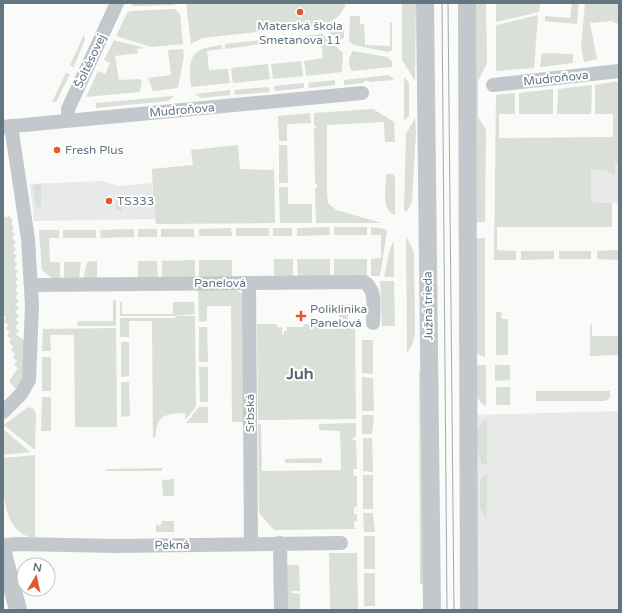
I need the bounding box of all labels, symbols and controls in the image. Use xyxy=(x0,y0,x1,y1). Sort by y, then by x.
marker: Materská škola Smetanova 11 xyxy=(295,7,305,17)
place label: Materská škola Smetanova 11 xyxy=(257,19,343,47)
street label: Šoltésovej xyxy=(71,32,109,90)
street label: Mudroňova xyxy=(523,68,589,88)
street label: Mudroňova xyxy=(149,100,215,120)
place label: Fresh Plus xyxy=(65,143,124,157)
marker: Fresh Plus xyxy=(52,145,62,155)
place label: TS333 xyxy=(117,194,154,208)
marker: TS333 xyxy=(104,196,114,206)
street label: Južná trieda xyxy=(420,271,436,341)
street label: Panelová xyxy=(194,276,246,290)
place label: Poliklinika Panelová xyxy=(310,302,367,330)
marker: Poliklinika Panelová xyxy=(295,310,307,322)
district label: Juh xyxy=(286,364,313,384)
street label: Srbská xyxy=(243,394,257,432)
street label: Pekná xyxy=(154,538,190,552)
north arrow xyxy=(16,557,56,597)
text: N xyxy=(32,561,43,575)

